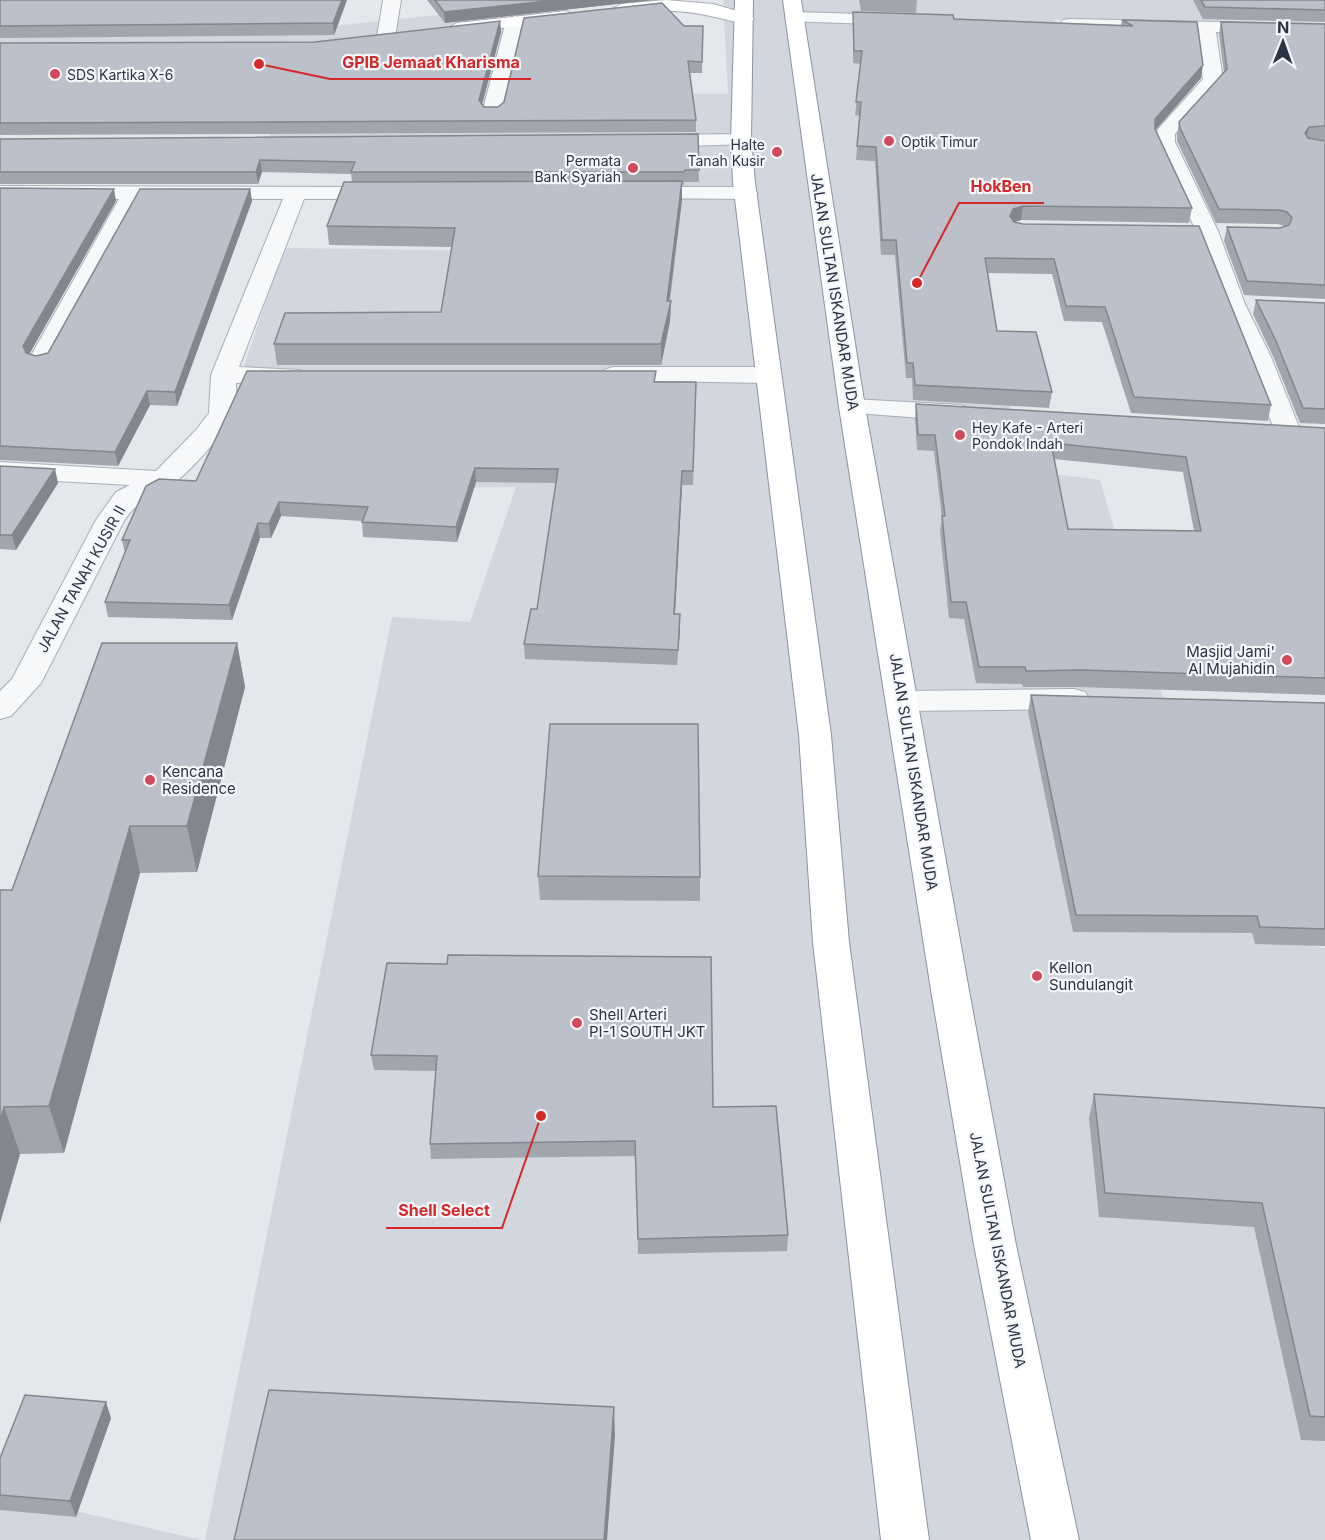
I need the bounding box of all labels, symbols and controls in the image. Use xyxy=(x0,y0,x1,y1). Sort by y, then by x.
north arrow xyxy=(1253,12,1313,72)
text: N xyxy=(1277,17,1290,37)
callout: GPIB Jemaat Kharisma xyxy=(330,45,531,79)
text: GPIB Jemaat Kharisma xyxy=(342,52,520,72)
place label: SDS Kartika X-6 xyxy=(67,66,173,83)
marker: SDS Kartika X-6 xyxy=(48,67,62,81)
place label: Optik Timur xyxy=(901,133,978,150)
marker: Optik Timur xyxy=(882,134,896,148)
place label: Halte Tanah Kusir xyxy=(688,136,765,169)
marker: Halte Tanah Kusir xyxy=(770,145,784,159)
place label: Permata Bank Syariah xyxy=(534,152,621,185)
marker: Permata Bank Syariah xyxy=(626,161,640,175)
callout: HokBen xyxy=(959,169,1044,203)
street label: JALAN SULTAN ISKANDAR MUDA xyxy=(807,172,863,412)
text: HokBen xyxy=(970,176,1032,196)
place label: Hey Kafe - Arteri Pondok Indah xyxy=(972,419,1083,452)
marker: Hey Kafe - Arteri Pondok Indah xyxy=(953,428,967,442)
street label: JALAN TANAH KUSIR II xyxy=(33,502,129,656)
place label: Masjid Jami' Al Mujahidin xyxy=(1186,642,1275,678)
street label: JALAN SULTAN ISKANDAR MUDA xyxy=(886,652,942,892)
marker: Masjid Jami' Al Mujahidin xyxy=(1280,653,1294,667)
place label: Kencana Residence xyxy=(162,762,236,798)
marker: Kencana Residence xyxy=(143,773,157,787)
place label: Kellon Sundulangit xyxy=(1049,958,1133,994)
marker: Kellon Sundulangit xyxy=(1030,969,1044,983)
place label: Shell Arteri PI-1 SOUTH JKT xyxy=(589,1005,705,1041)
marker: Shell Arteri PI-1 SOUTH JKT xyxy=(570,1016,584,1030)
street label: JALAN SULTAN ISKANDAR MUDA xyxy=(966,1130,1030,1370)
callout: Shell Select xyxy=(386,1194,502,1228)
text: Shell Select xyxy=(398,1200,490,1220)

